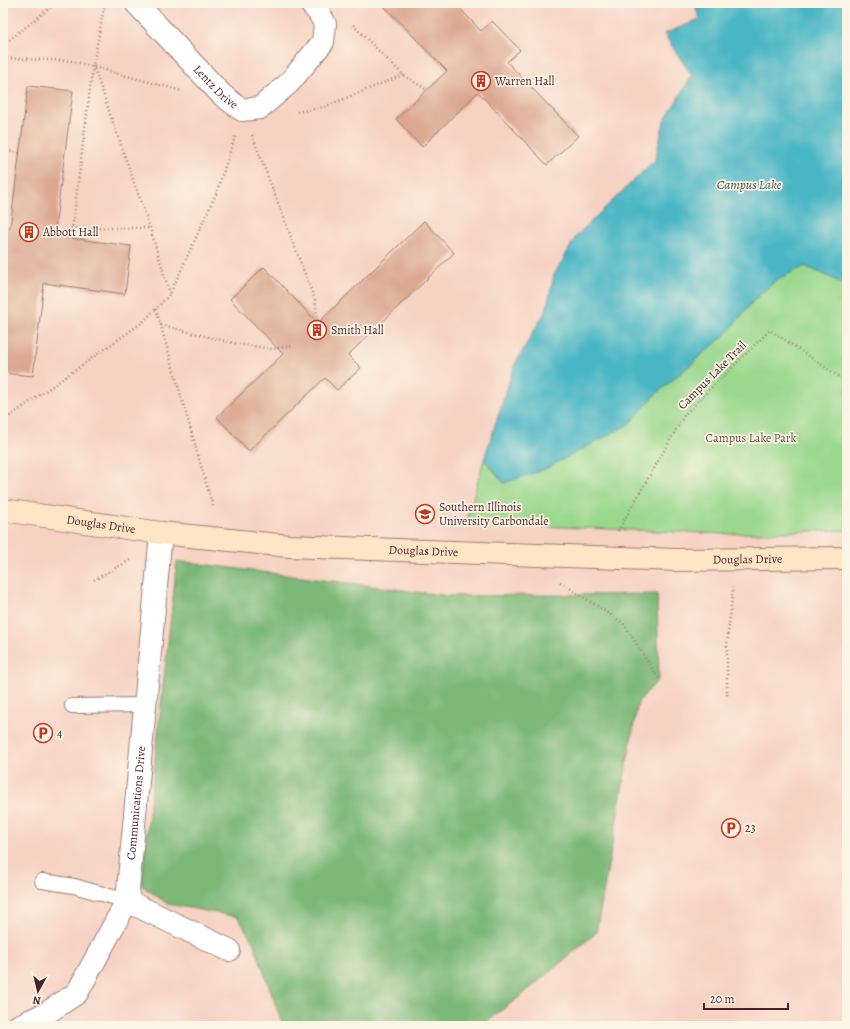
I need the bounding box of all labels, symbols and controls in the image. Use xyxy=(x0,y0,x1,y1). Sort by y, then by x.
street label: Lentz Drive xyxy=(190,61,242,113)
building icon: Warren Hall xyxy=(470,70,492,92)
place label: Warren Hall xyxy=(494,73,555,89)
water label: Campus Lake xyxy=(717,176,782,193)
building icon: Abbott Hall xyxy=(18,221,40,243)
place label: Abbott Hall xyxy=(42,224,99,240)
building icon: Smith Hall xyxy=(306,319,328,341)
place label: Smith Hall xyxy=(331,322,384,338)
street label: Campus Lake Trail xyxy=(674,337,750,413)
park label: Campus Lake Park xyxy=(706,430,796,446)
place label: Southern Illinois University Carbondale xyxy=(439,499,549,529)
school or university icon: Southern Illinois University Carbondale xyxy=(414,503,436,525)
street label: Douglas Drive xyxy=(65,511,137,537)
street label: Douglas Drive xyxy=(388,542,459,560)
street label: Douglas Drive xyxy=(712,551,782,568)
parking icon: 4 xyxy=(32,722,54,744)
place label: 4 xyxy=(57,725,63,741)
street label: Communications Drive xyxy=(123,745,149,861)
parking icon: 23 xyxy=(720,817,742,839)
place label: 23 xyxy=(745,820,756,836)
north arrow xyxy=(18,971,58,1011)
scale bar xyxy=(704,985,788,1011)
text: 20 m xyxy=(710,991,734,1007)
text: N xyxy=(32,992,42,1008)

